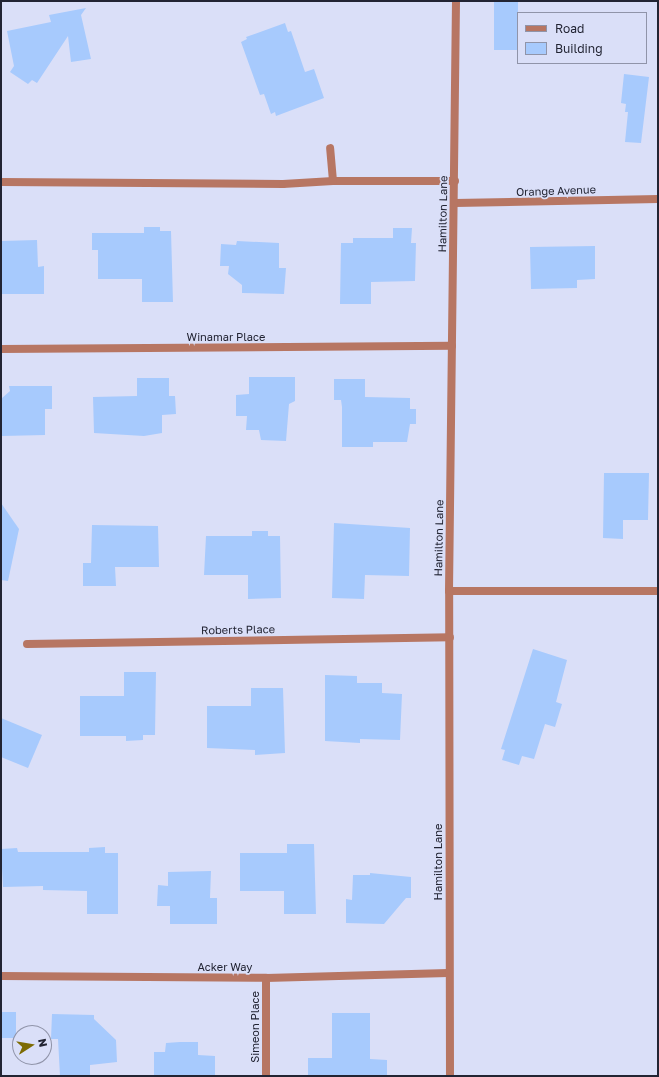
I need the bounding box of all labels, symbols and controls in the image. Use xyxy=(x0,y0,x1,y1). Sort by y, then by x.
legend xyxy=(517,12,647,64)
text: Road xyxy=(555,21,584,36)
text: Building xyxy=(555,41,603,56)
street label: Hamilton Lane xyxy=(436,175,450,253)
street label: Orange Avenue xyxy=(516,183,596,199)
street label: Winamar Place xyxy=(187,330,265,344)
street label: Hamilton Lane xyxy=(432,499,446,577)
street label: Roberts Place xyxy=(201,623,275,637)
street label: Hamilton Lane xyxy=(431,824,445,900)
street label: Acker Way xyxy=(198,960,252,974)
street label: Simeon Place xyxy=(248,991,262,1063)
north arrow xyxy=(12,1025,52,1065)
text: N xyxy=(36,1037,50,1048)

